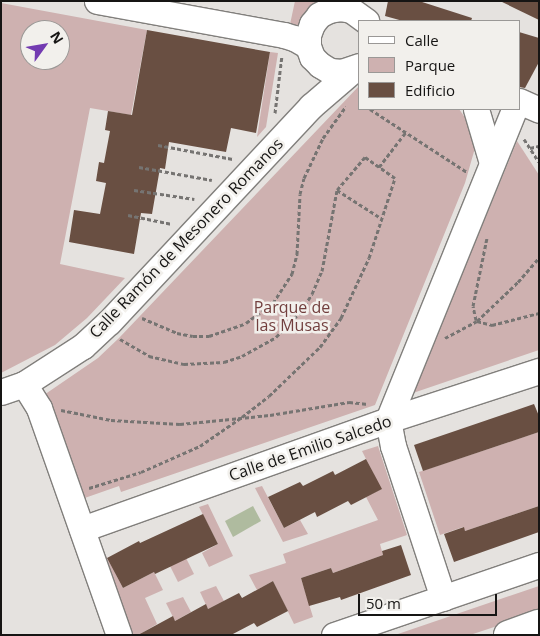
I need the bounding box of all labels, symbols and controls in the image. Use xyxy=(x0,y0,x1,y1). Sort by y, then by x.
north arrow xyxy=(20,20,70,70)
legend xyxy=(358,20,520,110)
text: N xyxy=(46,27,68,47)
text: Calle xyxy=(405,30,439,50)
text: Parque xyxy=(405,55,455,75)
text: Edificio xyxy=(405,80,455,100)
street label: Calle Ramón de Mesonero Romanos xyxy=(85,134,287,342)
park label: Parque de las Musas xyxy=(254,297,330,335)
street label: Calle de Emilio Salcedo xyxy=(226,411,394,485)
scale bar xyxy=(360,584,499,616)
text: 50 m xyxy=(366,593,401,613)

